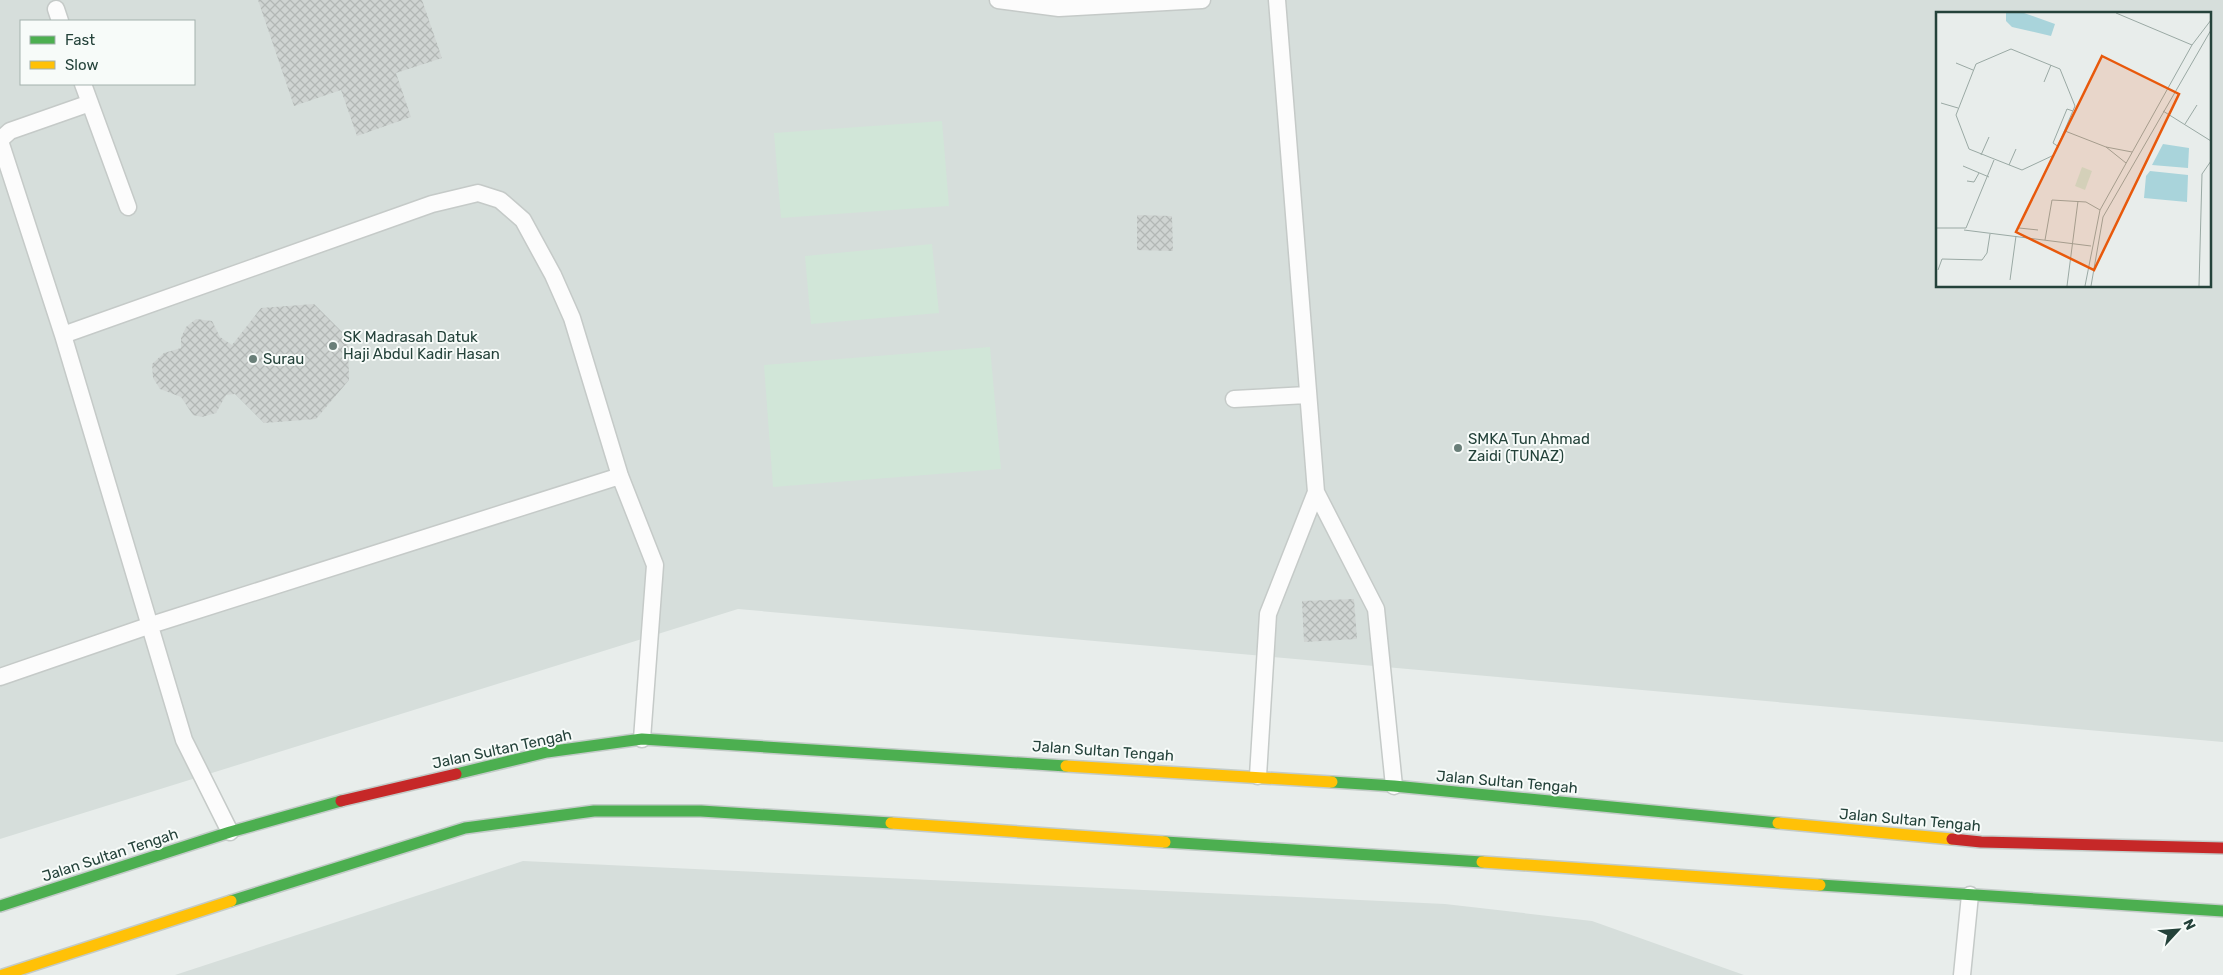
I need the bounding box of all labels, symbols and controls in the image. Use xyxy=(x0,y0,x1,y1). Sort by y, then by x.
inset map xyxy=(1936,12,2210,288)
legend xyxy=(20,20,195,85)
text: Fast xyxy=(65,31,95,49)
text: Slow xyxy=(65,56,98,74)
place label: SK Madrasah Datuk Haji Abdul Kadir Hasan xyxy=(343,328,500,363)
marker: SK Madrasah Datuk Haji Abdul Kadir Hasan xyxy=(327,340,339,352)
place label: Surau xyxy=(263,350,304,368)
marker: Surau xyxy=(247,353,259,365)
place label: SMKA Tun Ahmad Zaidi (TUNAZ) xyxy=(1468,430,1590,465)
marker: SMKA Tun Ahmad Zaidi (TUNAZ) xyxy=(1452,442,1464,454)
street label: Jalan Sultan Tengah xyxy=(431,725,573,773)
street label: Jalan Sultan Tengah xyxy=(1032,737,1174,765)
street label: Jalan Sultan Tengah xyxy=(1435,767,1579,797)
street label: Jalan Sultan Tengah xyxy=(1838,805,1982,835)
street label: Jalan Sultan Tengah xyxy=(40,824,180,886)
north arrow xyxy=(2153,905,2203,955)
text: N xyxy=(2179,916,2199,933)

